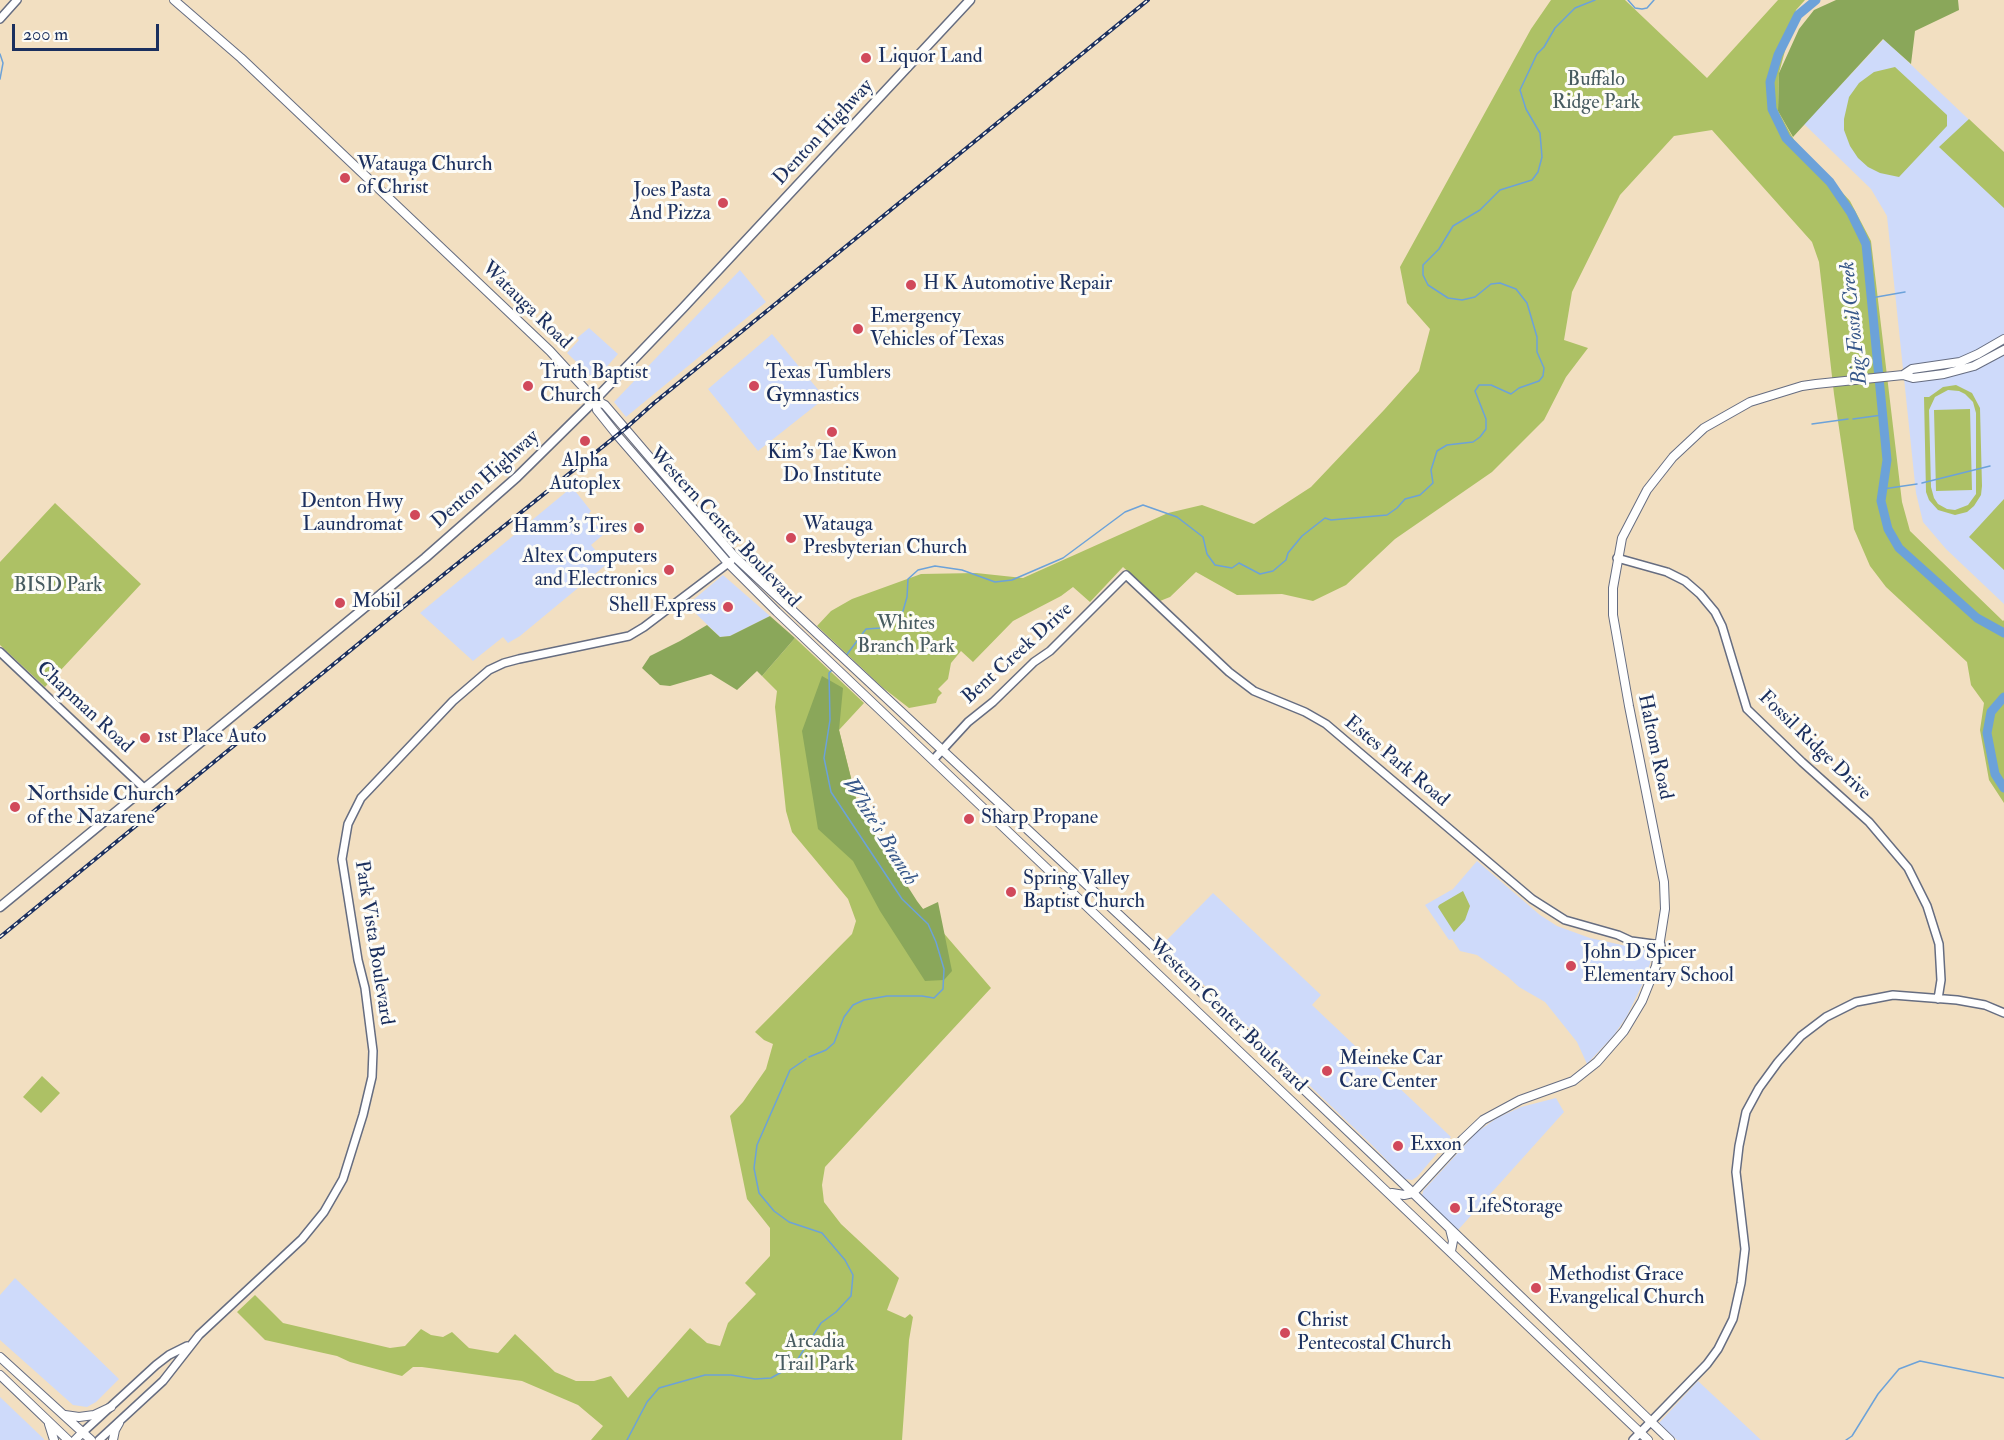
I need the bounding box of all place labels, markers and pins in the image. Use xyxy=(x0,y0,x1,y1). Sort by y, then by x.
place label: Liquor Land xyxy=(878,46,983,70)
marker: Liquor Land xyxy=(859,51,873,65)
place label: Watauga Church of Christ xyxy=(357,154,492,201)
marker: Watauga Church of Christ xyxy=(338,171,352,185)
place label: Joes Pasta And Pizza xyxy=(629,180,711,227)
marker: Joes Pasta And Pizza xyxy=(716,196,730,210)
place label: H K Automotive Repair xyxy=(923,273,1112,297)
marker: H K Automotive Repair xyxy=(904,278,918,292)
place label: Emergency Vehicles of Texas xyxy=(870,306,1004,353)
marker: Emergency Vehicles of Texas xyxy=(851,322,865,336)
place label: Truth Baptist Church xyxy=(540,362,648,409)
place label: Texas Tumblers Gymnastics xyxy=(766,362,891,409)
marker: Truth Baptist Church xyxy=(521,379,535,393)
marker: Texas Tumblers Gymnastics xyxy=(747,379,761,393)
marker: Kim's Tae Kwon Do Institute xyxy=(825,425,839,439)
marker: Alpha Autoplex xyxy=(578,434,592,448)
place label: Kim's Tae Kwon Do Institute xyxy=(767,442,897,489)
place label: Alpha Autoplex xyxy=(549,450,621,497)
place label: Denton Hwy Laundromat xyxy=(300,491,403,538)
marker: Denton Hwy Laundromat xyxy=(408,508,422,522)
place label: Watauga Presbyterian Church xyxy=(803,514,967,561)
place label: Hamm's Tires xyxy=(513,516,627,540)
marker: Hamm's Tires xyxy=(632,521,646,535)
marker: Watauga Presbyterian Church xyxy=(784,531,798,545)
place label: Altex Computers and Electronics xyxy=(522,546,657,593)
marker: Altex Computers and Electronics xyxy=(662,563,676,577)
place label: Mobil xyxy=(352,591,401,615)
place label: Shell Express xyxy=(609,595,716,619)
marker: Mobil xyxy=(333,596,347,610)
marker: Shell Express xyxy=(721,600,735,614)
place label: 1st Place Auto xyxy=(157,726,266,750)
marker: 1st Place Auto xyxy=(138,731,152,745)
place label: Northside Church of the Nazarene xyxy=(27,784,174,831)
marker: Northside Church of the Nazarene xyxy=(8,800,22,814)
place label: Sharp Propane xyxy=(981,807,1098,831)
marker: Sharp Propane xyxy=(962,812,976,826)
place label: Spring Valley Baptist Church xyxy=(1023,868,1145,915)
marker: Spring Valley Baptist Church xyxy=(1004,885,1018,899)
place label: John D Spicer Elementary School xyxy=(1583,942,1734,989)
marker: John D Spicer Elementary School xyxy=(1564,959,1578,973)
place label: Meineke Car Care Center xyxy=(1339,1048,1442,1095)
marker: Meineke Car Care Center xyxy=(1320,1064,1334,1078)
place label: Exxon xyxy=(1410,1134,1462,1158)
marker: Exxon xyxy=(1391,1139,1405,1153)
place label: LifeStorage xyxy=(1467,1196,1563,1220)
marker: LifeStorage xyxy=(1448,1201,1462,1215)
place label: Methodist Grace Evangelical Church xyxy=(1548,1264,1704,1311)
marker: Methodist Grace Evangelical Church xyxy=(1529,1281,1543,1295)
place label: Christ Pentecostal Church xyxy=(1297,1310,1451,1357)
marker: Christ Pentecostal Church xyxy=(1278,1326,1292,1340)

